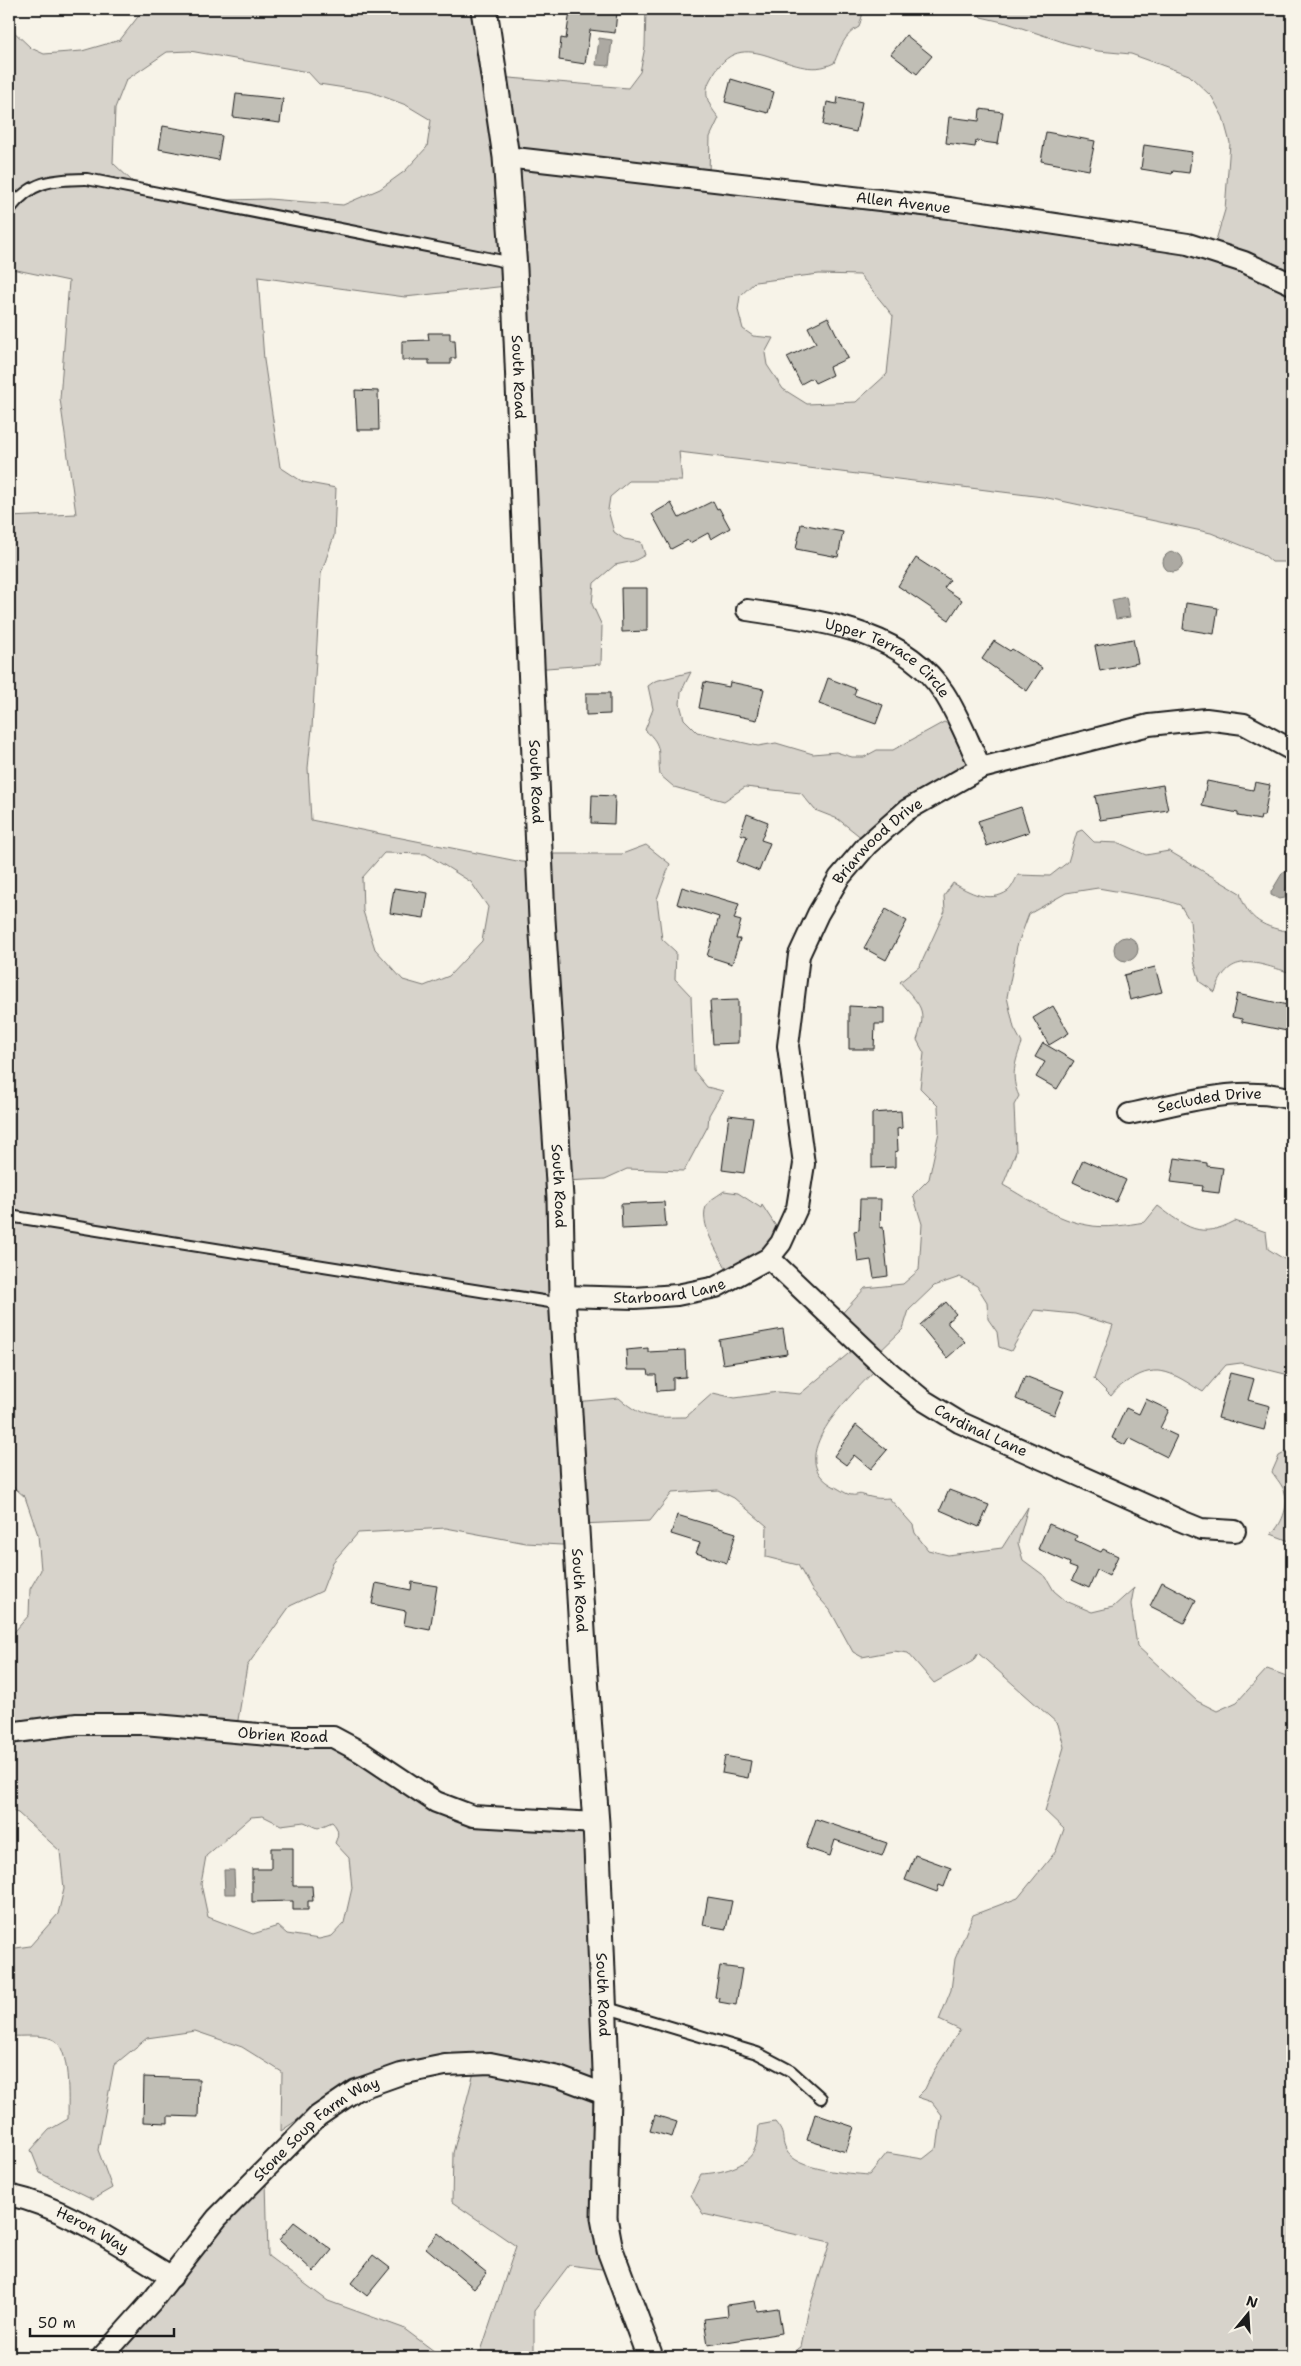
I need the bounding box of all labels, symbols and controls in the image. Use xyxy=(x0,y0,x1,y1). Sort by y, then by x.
street label: Allen Avenue xyxy=(855,187,952,218)
street label: South Road xyxy=(507,334,530,420)
street label: Upper Terrace Circle xyxy=(823,613,955,702)
street label: South Road xyxy=(524,739,548,825)
street label: Briarwood Drive xyxy=(828,793,926,888)
street label: Secluded Drive xyxy=(1155,1084,1262,1118)
street label: South Road xyxy=(547,1143,571,1229)
street label: Starboard Lane xyxy=(613,1274,729,1308)
street label: Cardinal Lane xyxy=(930,1399,1031,1461)
street label: South Road xyxy=(567,1548,592,1634)
street label: Obrien Road xyxy=(237,1722,329,1747)
street label: South Road xyxy=(591,1952,615,2038)
street label: Stone Soup Farm Way xyxy=(249,2072,382,2186)
street label: Heron Way xyxy=(53,2202,133,2258)
north arrow xyxy=(1224,2288,1274,2338)
text: N xyxy=(1244,2291,1260,2312)
scale bar xyxy=(30,2306,174,2338)
text: 50 m xyxy=(38,2313,76,2333)

